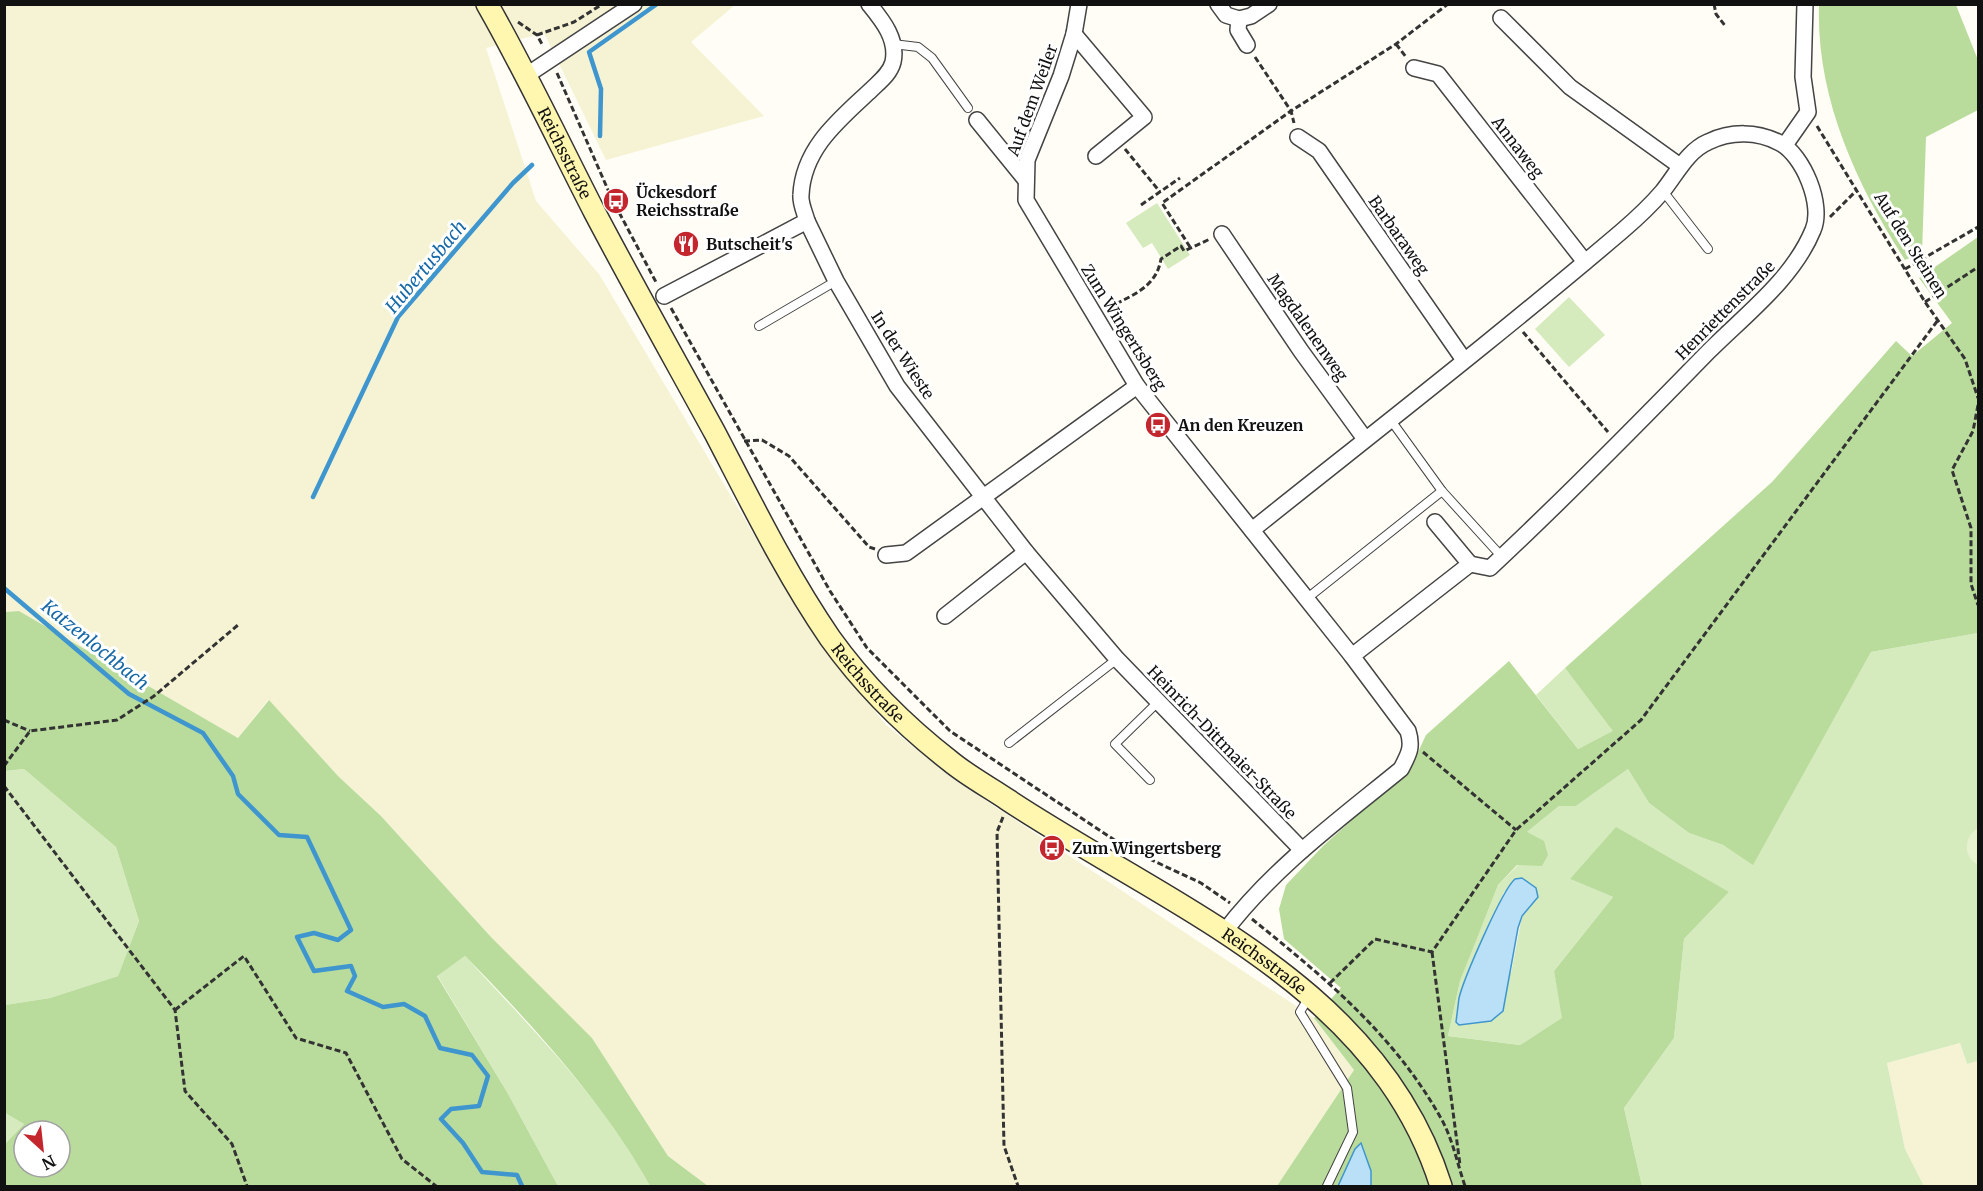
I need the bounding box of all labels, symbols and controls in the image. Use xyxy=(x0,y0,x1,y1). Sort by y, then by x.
street label: Auf dem Weiler xyxy=(1002,41,1062,160)
street label: Reichsstraße xyxy=(534,104,596,202)
street label: Annaweg xyxy=(1487,111,1548,182)
place label: Ückesdorf Reichsstraße xyxy=(636,182,739,220)
bus stop icon: Ückesdorf Reichsstraße xyxy=(601,186,631,216)
street label: Auf den Steinen xyxy=(1870,187,1952,302)
street label: Barbaraweg xyxy=(1364,192,1434,279)
water label: Hubertusbach xyxy=(379,216,471,319)
restaurant icon: Butscheit's xyxy=(671,229,701,259)
place label: Butscheit's xyxy=(706,234,793,254)
street label: Henriettenstraße xyxy=(1671,256,1779,364)
street label: Zum Wingertsberg xyxy=(1077,260,1171,394)
street label: Magdalenenweg xyxy=(1264,269,1353,385)
street label: In der Wieste xyxy=(867,307,939,403)
bus stop icon: An den Kreuzen xyxy=(1143,410,1173,440)
place label: An den Kreuzen xyxy=(1177,415,1304,435)
water label: Katzenlochbach xyxy=(36,594,154,695)
street label: Reichsstraße xyxy=(827,639,909,727)
street label: Heinrich-Dittmaier-Straße xyxy=(1143,661,1301,823)
bus stop icon: Zum Wingertsberg xyxy=(1037,833,1067,863)
place label: Zum Wingertsberg xyxy=(1072,838,1221,858)
street label: Reichsstraße xyxy=(1218,923,1310,998)
north arrow xyxy=(12,1119,72,1179)
text: N xyxy=(38,1151,59,1174)

